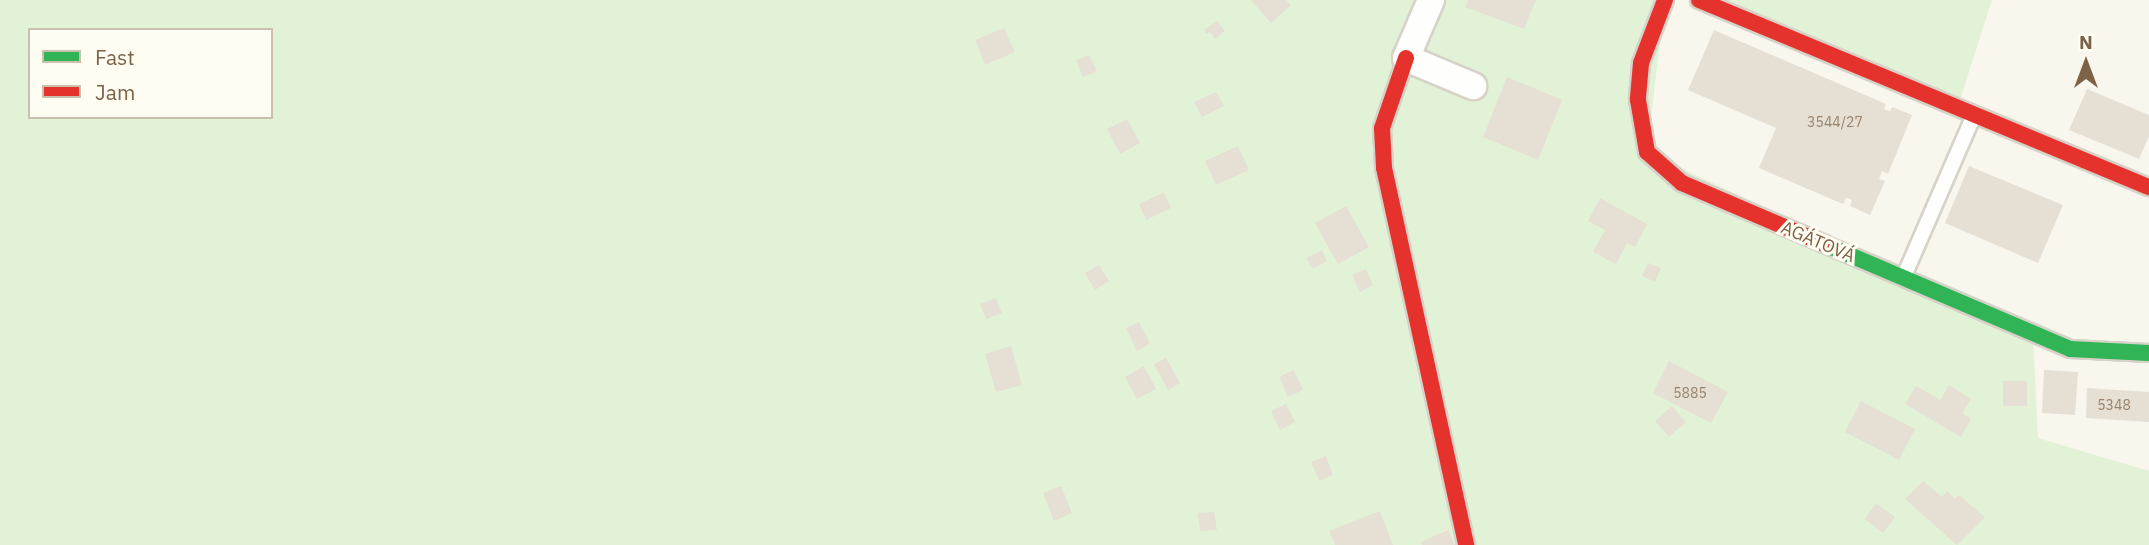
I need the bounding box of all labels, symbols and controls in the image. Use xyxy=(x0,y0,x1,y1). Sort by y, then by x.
legend xyxy=(28,28,273,119)
north arrow xyxy=(2051,28,2121,98)
text: N xyxy=(2079,30,2093,54)
text: Fast xyxy=(95,43,135,71)
text: Jam xyxy=(95,78,135,106)
house number: 3544/27 xyxy=(1807,114,1863,130)
street label: AGÁTOVÁ xyxy=(1778,217,1858,267)
house number: 5885 xyxy=(1673,385,1707,401)
house number: 5348 xyxy=(2097,397,2131,413)

